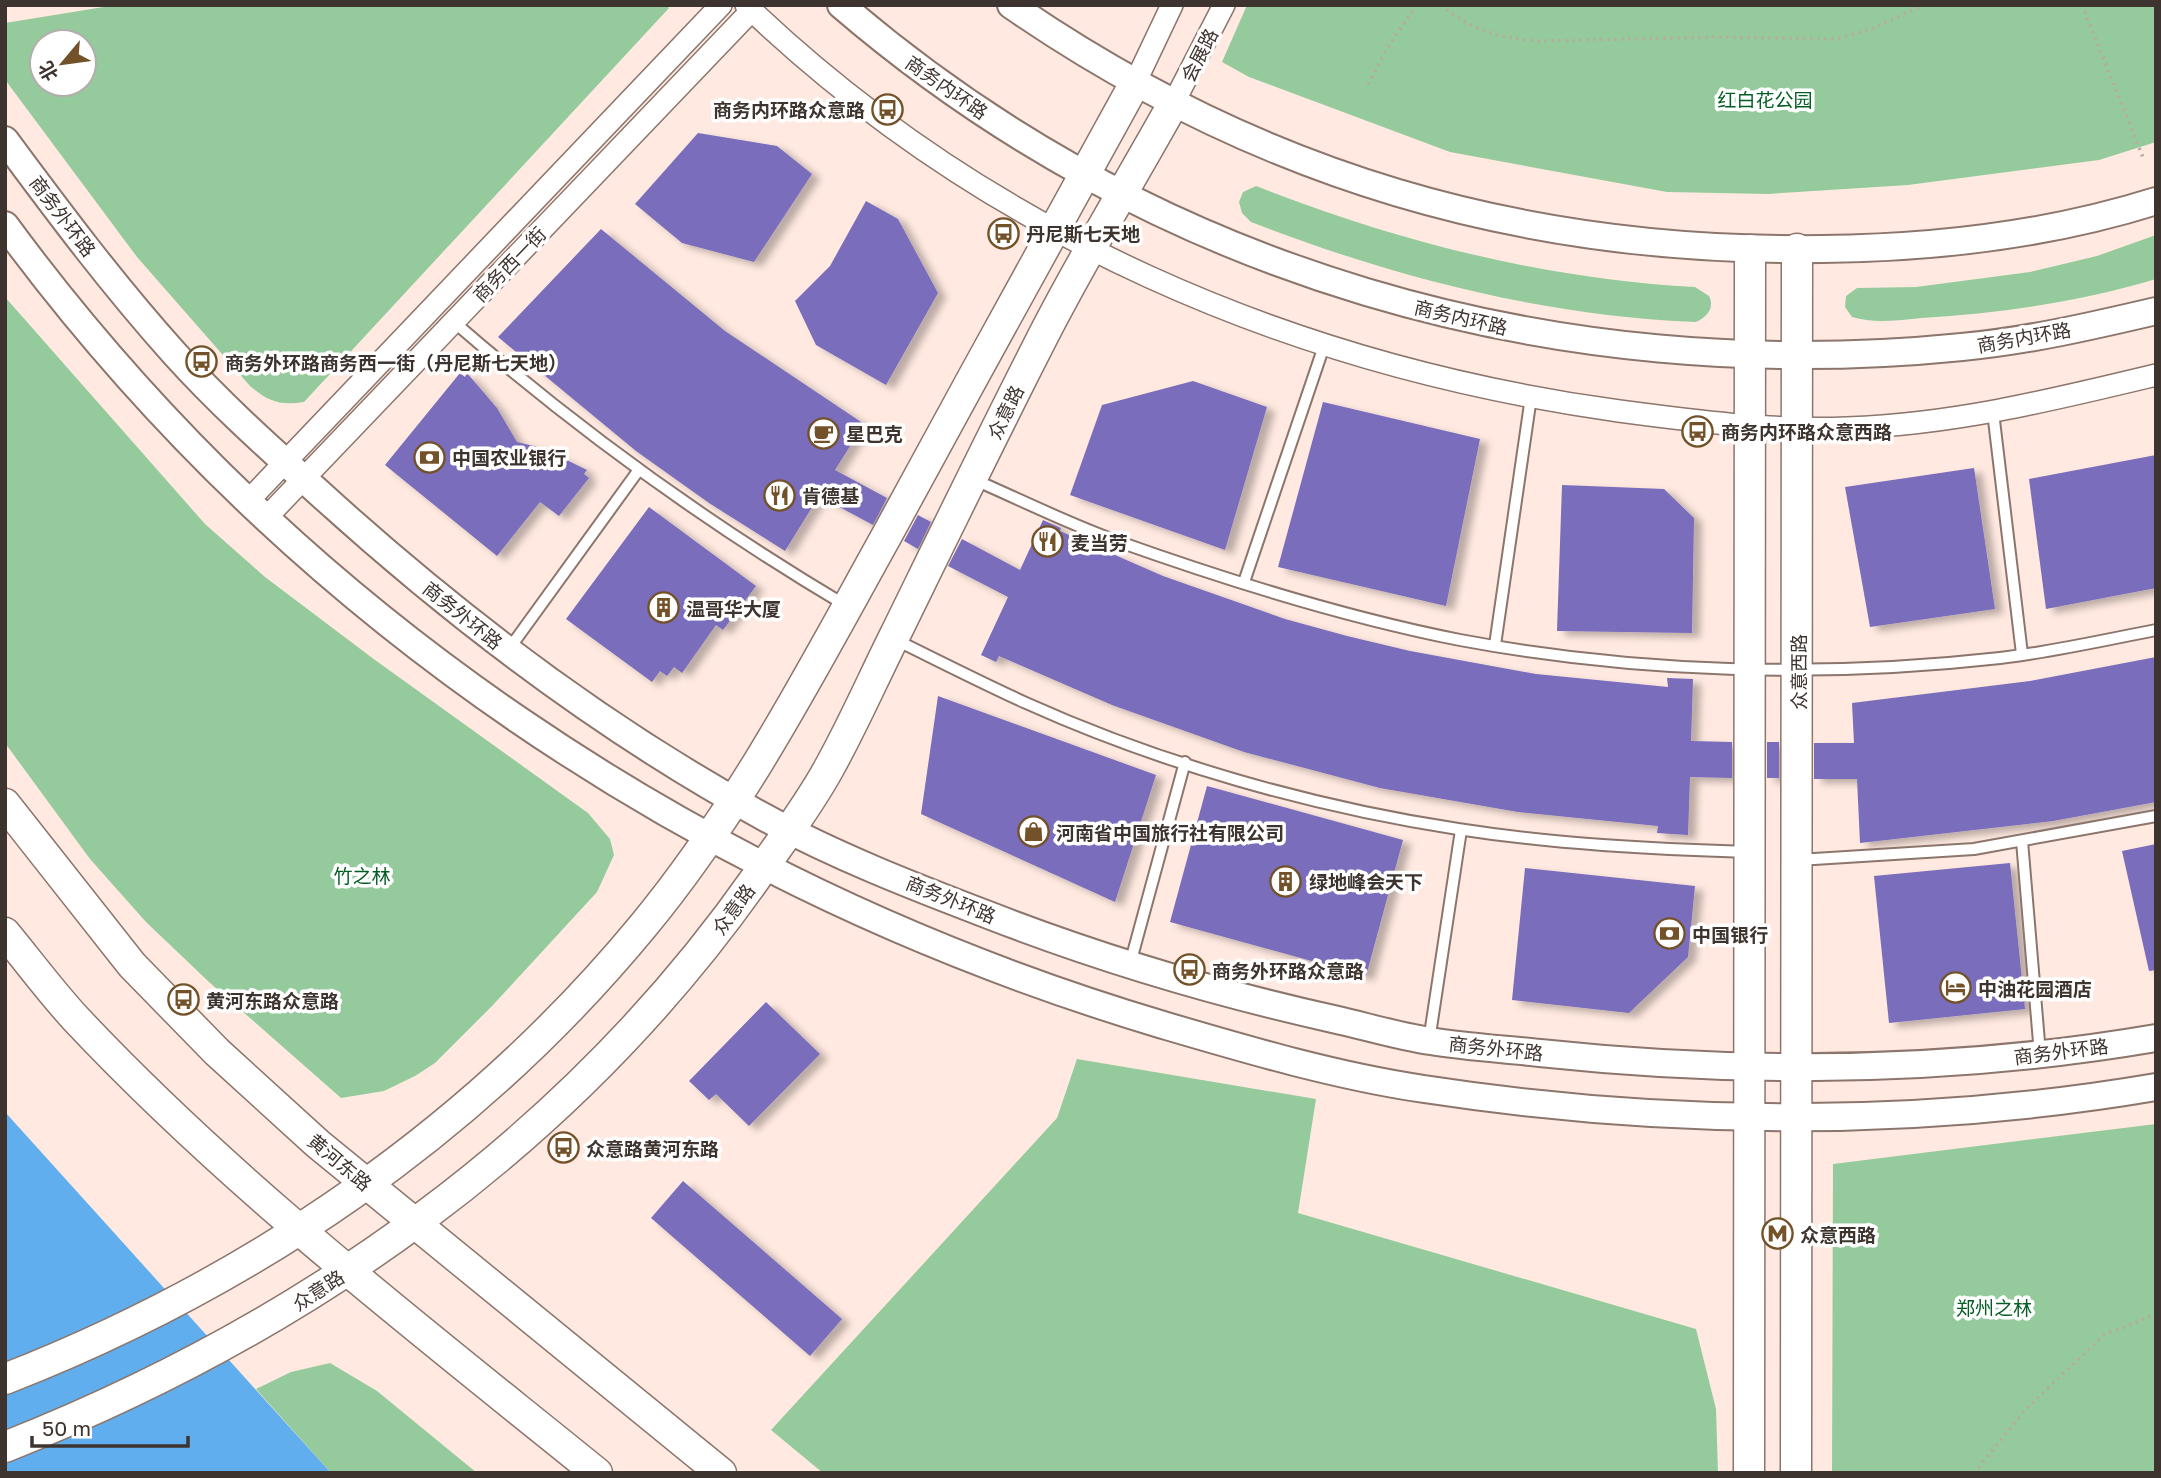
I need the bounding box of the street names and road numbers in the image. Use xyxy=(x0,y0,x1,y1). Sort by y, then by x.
street label: 会展路 xyxy=(1176,24,1222,86)
street label: 商务内环路 xyxy=(901,50,993,124)
street label: 商务外环路 xyxy=(25,171,101,261)
street label: 商务西一街 xyxy=(468,222,550,306)
street label: 商务内环路 xyxy=(1412,295,1510,339)
street label: 商务内环路 xyxy=(1975,317,2073,357)
street label: 众意路 xyxy=(982,381,1028,443)
street label: 商务外环路 xyxy=(419,576,507,654)
street label: 众意西路 xyxy=(1787,634,1810,710)
street label: 商务外环路 xyxy=(903,871,999,927)
street label: 众意路 xyxy=(707,879,759,939)
street label: 商务外环路 xyxy=(1448,1032,1544,1064)
street label: 商务外环路 xyxy=(2012,1034,2110,1068)
street label: 黄河东路 xyxy=(303,1129,377,1195)
street label: 众意路 xyxy=(288,1265,348,1315)

